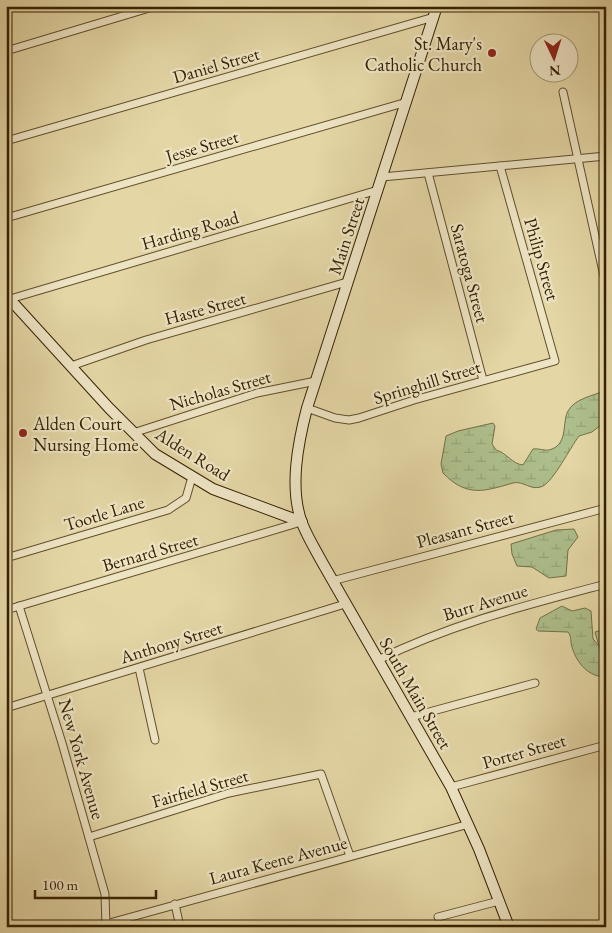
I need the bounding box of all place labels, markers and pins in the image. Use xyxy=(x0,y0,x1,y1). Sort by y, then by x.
place label: St. Mary's Catholic Church xyxy=(365,32,482,76)
marker: St. Mary's Catholic Church xyxy=(486,47,498,59)
place label: Alden Court Nursing Home xyxy=(32,412,138,456)
marker: Alden Court Nursing Home xyxy=(17,427,29,439)

